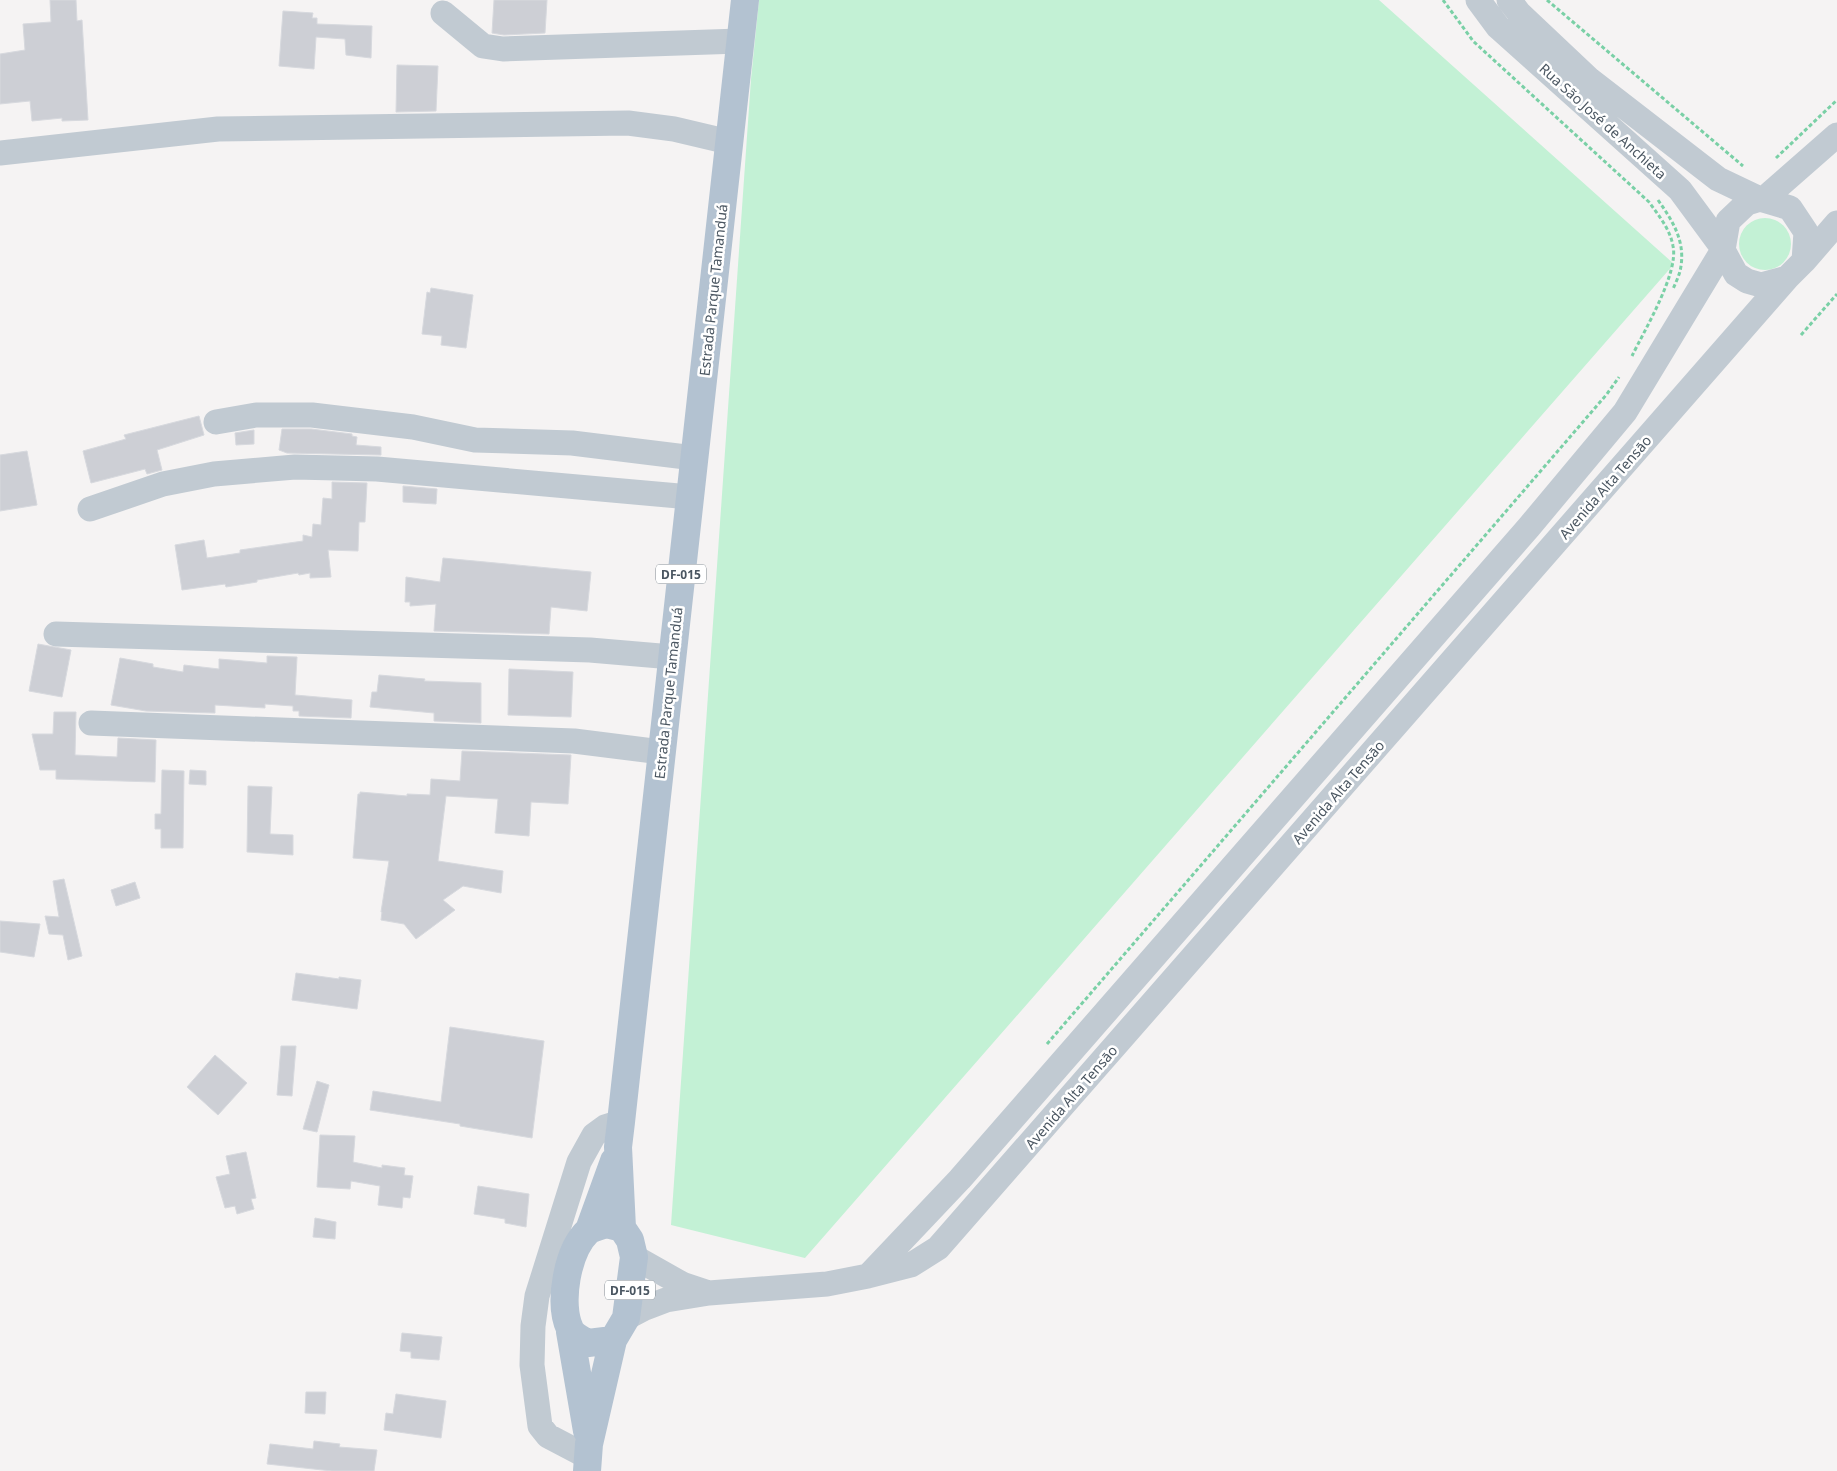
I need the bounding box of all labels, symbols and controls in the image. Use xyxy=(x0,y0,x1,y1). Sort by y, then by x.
street label: Rua São José de Anchieta xyxy=(1535,59,1671,183)
street label: Estrada Parque Tamanduá xyxy=(695,203,731,377)
street label: Avenida Alta Tensāo xyxy=(1555,431,1655,543)
road number: DF-015 xyxy=(656,564,706,584)
street label: Estrada Parque Tamanduá xyxy=(650,606,686,780)
street label: Avenida Alta Tensāo xyxy=(1288,736,1388,848)
street label: Avenida Alta Tensāo xyxy=(1021,1041,1121,1153)
road number: DF-015 xyxy=(605,1280,655,1300)

